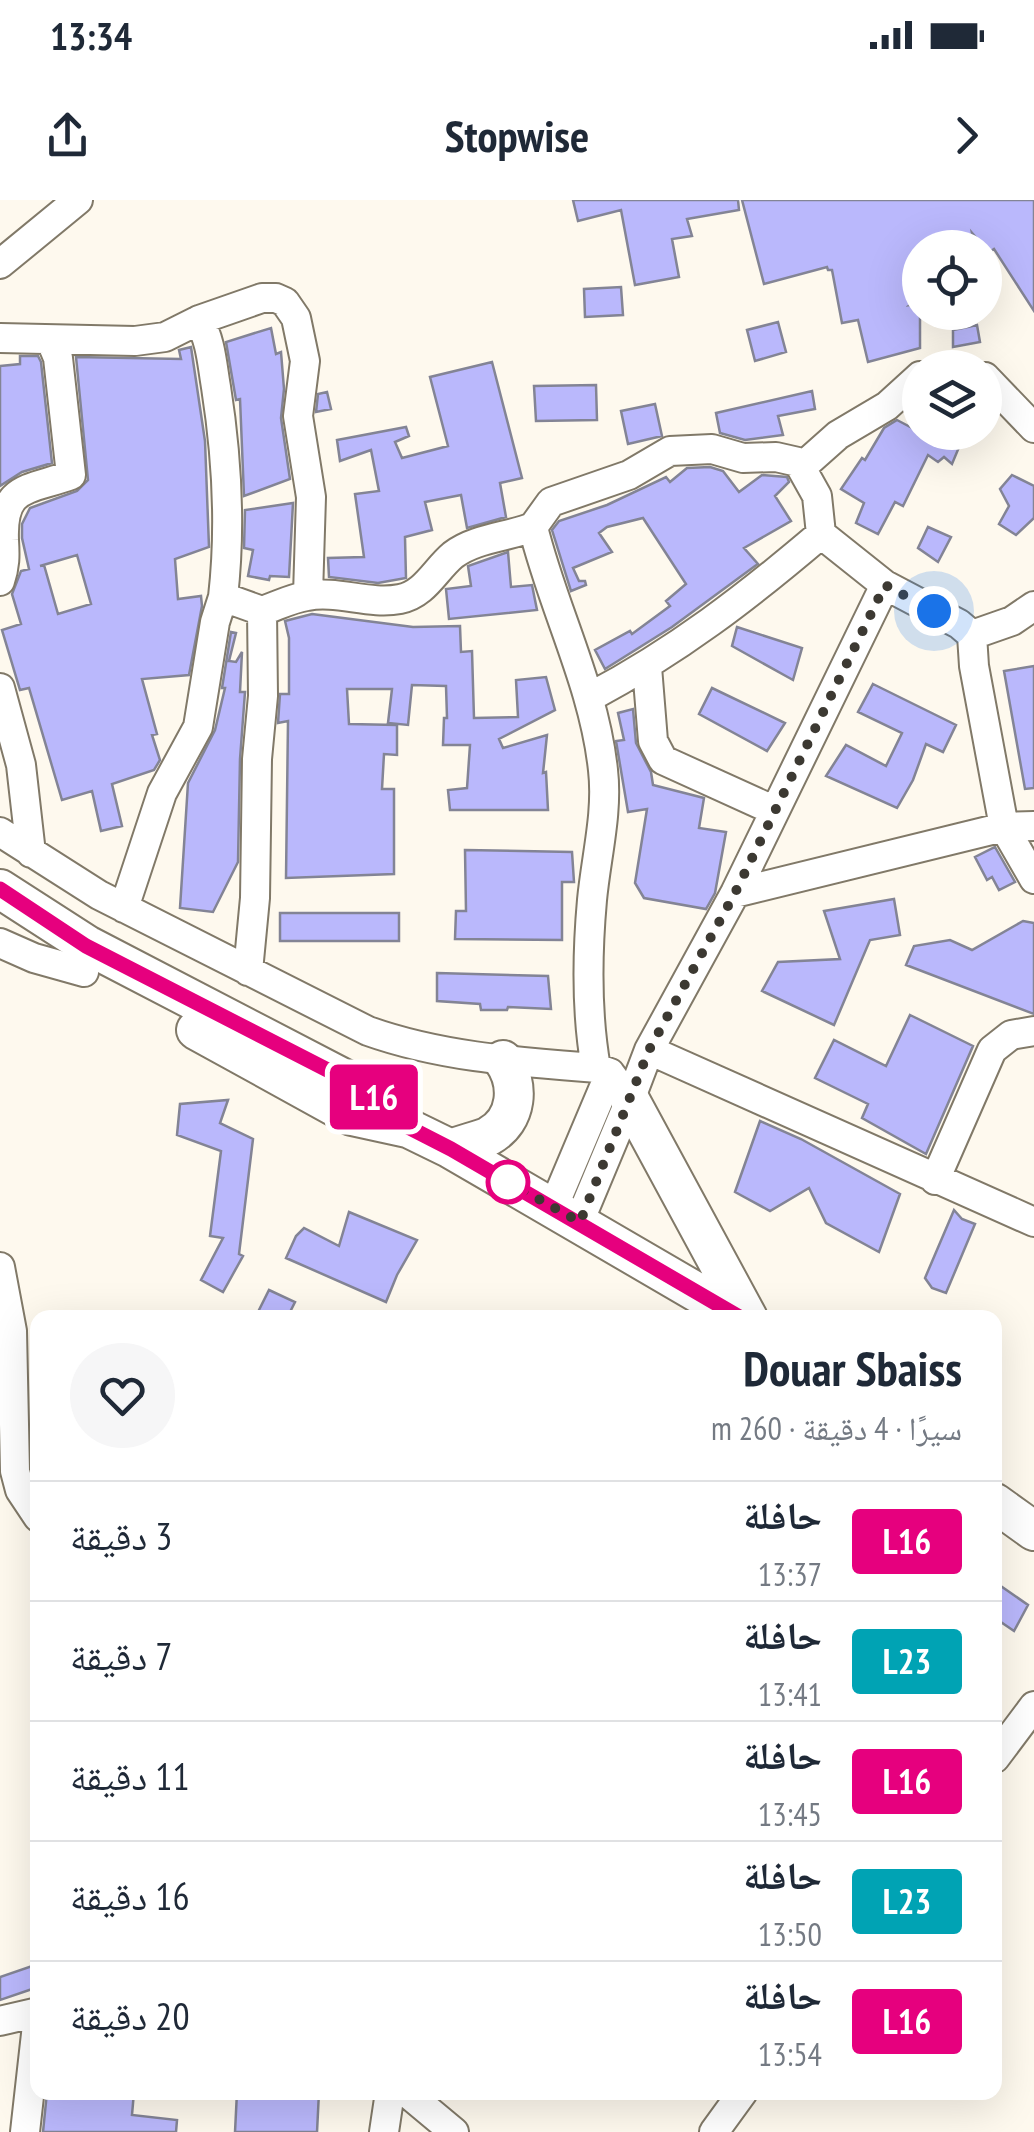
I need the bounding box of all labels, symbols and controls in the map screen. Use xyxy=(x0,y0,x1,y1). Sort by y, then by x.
text: 13:34 xyxy=(50,11,132,60)
text: Stopwise xyxy=(445,106,589,164)
icon: share xyxy=(40,108,95,163)
icon: forward xyxy=(939,108,994,163)
map controls xyxy=(902,230,1002,450)
button: locate xyxy=(902,230,1002,330)
button: layers xyxy=(902,350,1002,450)
your location xyxy=(909,586,959,636)
line badge: L16 xyxy=(316,1064,432,1130)
text: L16 xyxy=(350,1074,398,1120)
unlabelled marker xyxy=(487,1161,529,1203)
text: Douar Sbaiss xyxy=(743,1337,962,1399)
button: heart xyxy=(70,1343,175,1448)
text: سيرًا · 4 دقيقة · 260 m xyxy=(711,1407,962,1449)
text: حافلة xyxy=(743,1490,822,1539)
text: 3 دقيقة xyxy=(70,1511,172,1560)
text: L16 xyxy=(883,1518,931,1564)
text: 13:37 xyxy=(758,1553,822,1595)
text: حافلة xyxy=(743,1610,822,1659)
text: 7 دقيقة xyxy=(70,1631,172,1680)
text: L23 xyxy=(883,1638,931,1684)
text: 13:41 xyxy=(758,1673,822,1715)
text: حافلة xyxy=(743,1730,822,1779)
text: 11 دقيقة xyxy=(70,1751,190,1800)
text: L16 xyxy=(883,1758,931,1804)
text: 13:45 xyxy=(758,1793,822,1835)
text: حافلة xyxy=(743,1850,822,1899)
text: 16 دقيقة xyxy=(70,1871,190,1920)
text: L23 xyxy=(883,1878,931,1924)
text: 13:50 xyxy=(758,1913,822,1955)
text: حافلة xyxy=(743,1970,822,2019)
text: 20 دقيقة xyxy=(70,1991,190,2040)
text: L16 xyxy=(883,1998,931,2044)
text: 13:54 xyxy=(758,2033,822,2075)

